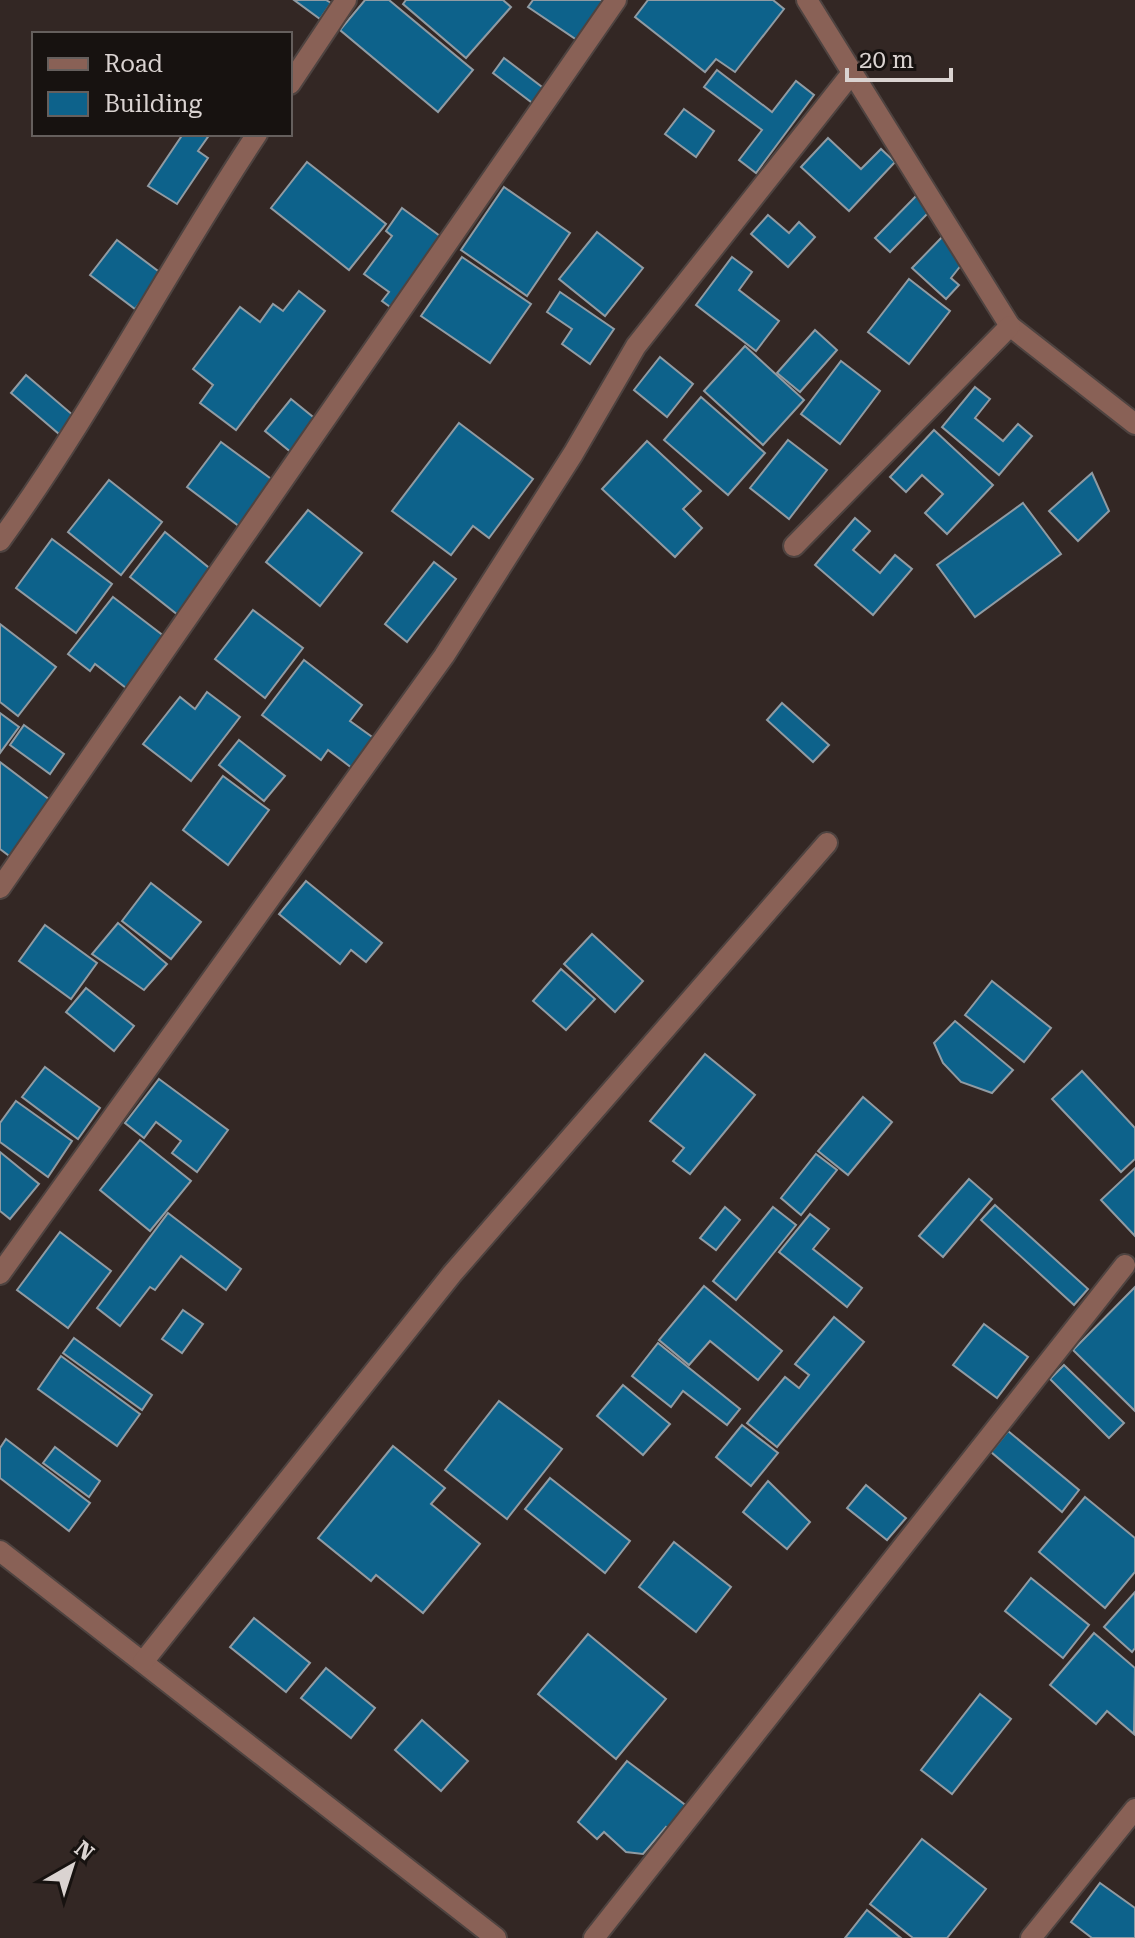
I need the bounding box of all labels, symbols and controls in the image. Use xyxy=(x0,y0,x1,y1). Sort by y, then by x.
legend xyxy=(32,32,292,136)
scale bar xyxy=(847,32,951,82)
text: 20 m xyxy=(859,46,914,74)
text: Road xyxy=(104,50,163,78)
text: Building xyxy=(104,90,202,118)
north arrow xyxy=(32,1826,112,1906)
text: N xyxy=(70,1836,99,1866)

